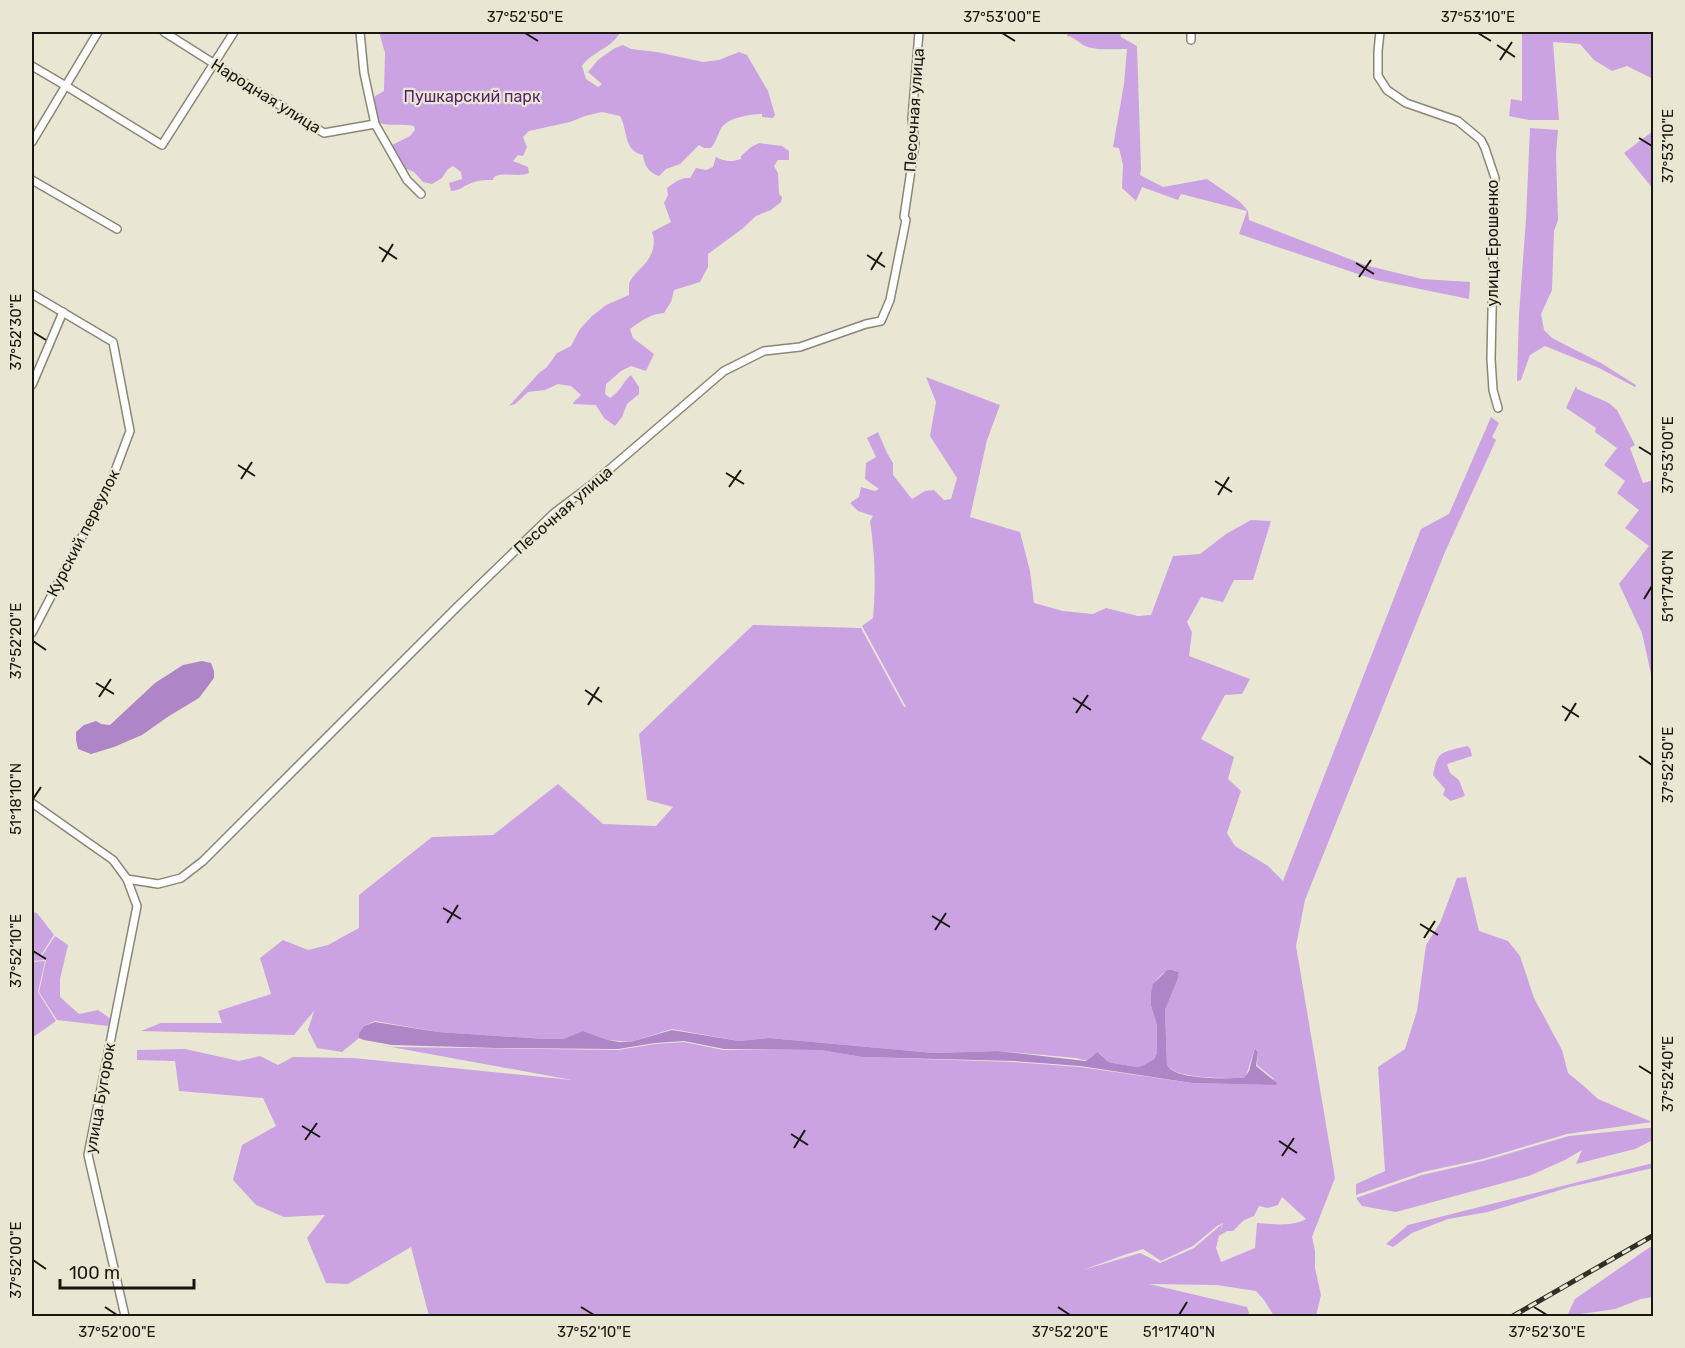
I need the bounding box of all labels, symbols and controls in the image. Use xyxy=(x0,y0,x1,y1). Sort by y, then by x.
text: 37°52'50"E xyxy=(487,8,563,26)
text: 37°53'00"E xyxy=(963,8,1041,26)
text: 37°53'10"E xyxy=(1441,8,1515,26)
street label: Песочная улица xyxy=(900,47,928,173)
street label: Народная улица xyxy=(208,55,324,137)
park label: Пушкарский парк xyxy=(404,87,541,106)
text: 37°53'10"E xyxy=(1659,109,1677,183)
street label: улица Ерошенко xyxy=(1483,179,1502,307)
text: 37°52'30"E xyxy=(7,294,25,370)
text: 37°53'00"E xyxy=(1659,416,1677,494)
street label: Песочная улица xyxy=(510,462,616,558)
street label: Курский переулок xyxy=(43,466,124,600)
text: 51°17'40"N xyxy=(1659,550,1677,622)
text: 37°52'20"E xyxy=(7,603,25,679)
text: 37°52'50"E xyxy=(1659,727,1677,803)
text: 51°18'10"N xyxy=(7,763,25,835)
text: 37°52'10"E xyxy=(7,914,25,988)
text: 37°52'40"E xyxy=(1659,1036,1677,1112)
street label: улица Бугорок xyxy=(81,1041,119,1155)
text: 37°52'00"E xyxy=(7,1221,25,1299)
scale bar xyxy=(60,1252,194,1290)
text: 100 m xyxy=(69,1262,120,1284)
text: 37°52'00"E xyxy=(78,1323,156,1341)
text: 37°52'10"E xyxy=(557,1323,631,1341)
text: 37°52'20"E xyxy=(1032,1323,1108,1341)
text: 51°17'40"N xyxy=(1143,1323,1215,1341)
text: 37°52'30"E xyxy=(1509,1323,1585,1341)

